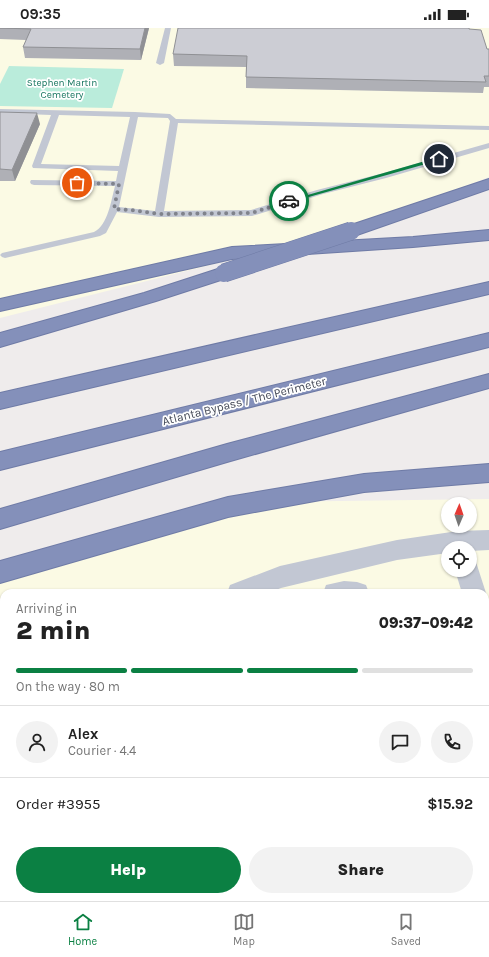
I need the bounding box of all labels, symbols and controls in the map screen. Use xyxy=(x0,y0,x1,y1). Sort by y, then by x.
text: 09:35 xyxy=(20,5,61,23)
park label: Stephen Martin Cemetery xyxy=(27,77,97,101)
pin xyxy=(422,142,456,176)
icon: home xyxy=(428,148,450,170)
pin xyxy=(60,166,94,200)
icon: bag xyxy=(66,172,88,194)
courier xyxy=(269,181,309,221)
icon: car xyxy=(278,190,300,212)
street label: Atlanta Bypass / The Perimeter xyxy=(161,374,328,428)
north arrow xyxy=(441,497,477,533)
map controls xyxy=(441,497,477,577)
button: locate xyxy=(441,541,477,577)
text: Arriving in xyxy=(16,601,77,616)
text: 09:37–09:42 xyxy=(379,614,473,632)
text: 2 min xyxy=(16,615,91,646)
text: On the way · 80 m xyxy=(16,679,120,694)
button: person xyxy=(16,721,58,763)
button: chat xyxy=(379,721,421,763)
button: phone xyxy=(431,721,473,763)
text: Alex xyxy=(68,725,98,743)
text: Courier · 4.4 xyxy=(68,743,136,758)
text: Order #3955 xyxy=(16,795,101,813)
text: $15.92 xyxy=(427,795,473,813)
button: Help xyxy=(16,847,241,893)
button: Share xyxy=(249,847,473,893)
tab: Home xyxy=(68,911,97,948)
tab: Map xyxy=(233,911,255,948)
tab: Saved xyxy=(391,911,421,948)

